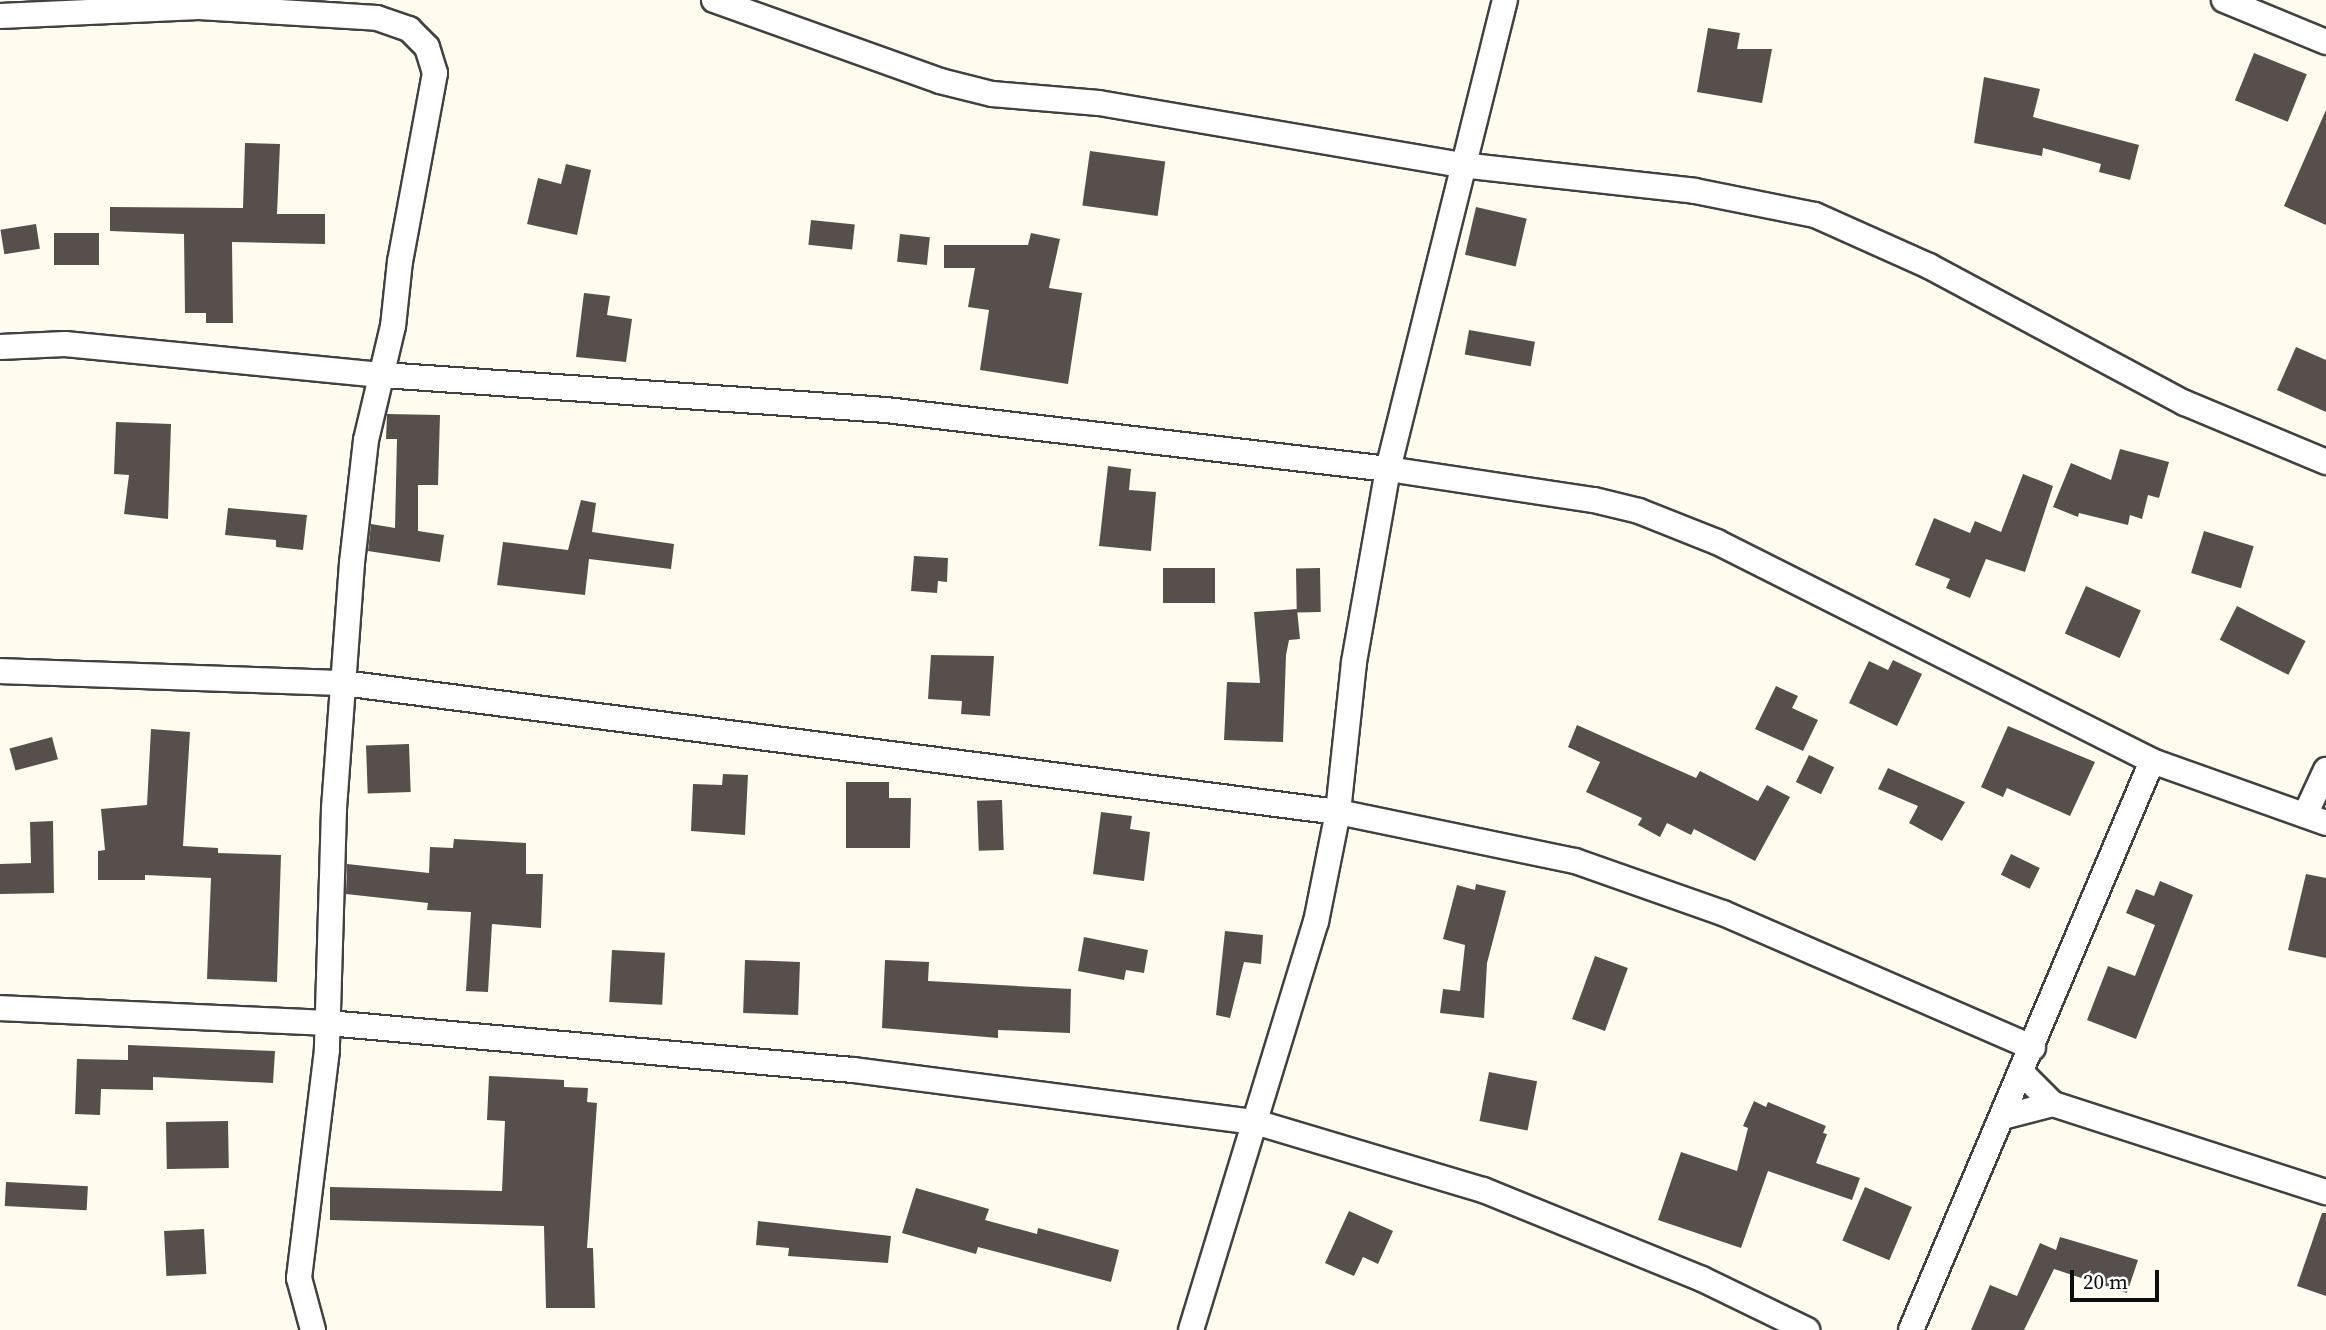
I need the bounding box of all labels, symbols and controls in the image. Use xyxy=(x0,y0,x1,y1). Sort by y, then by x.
scale bar xyxy=(2074,1256,2163,1300)
text: 20 m xyxy=(2083,1267,2128,1296)

